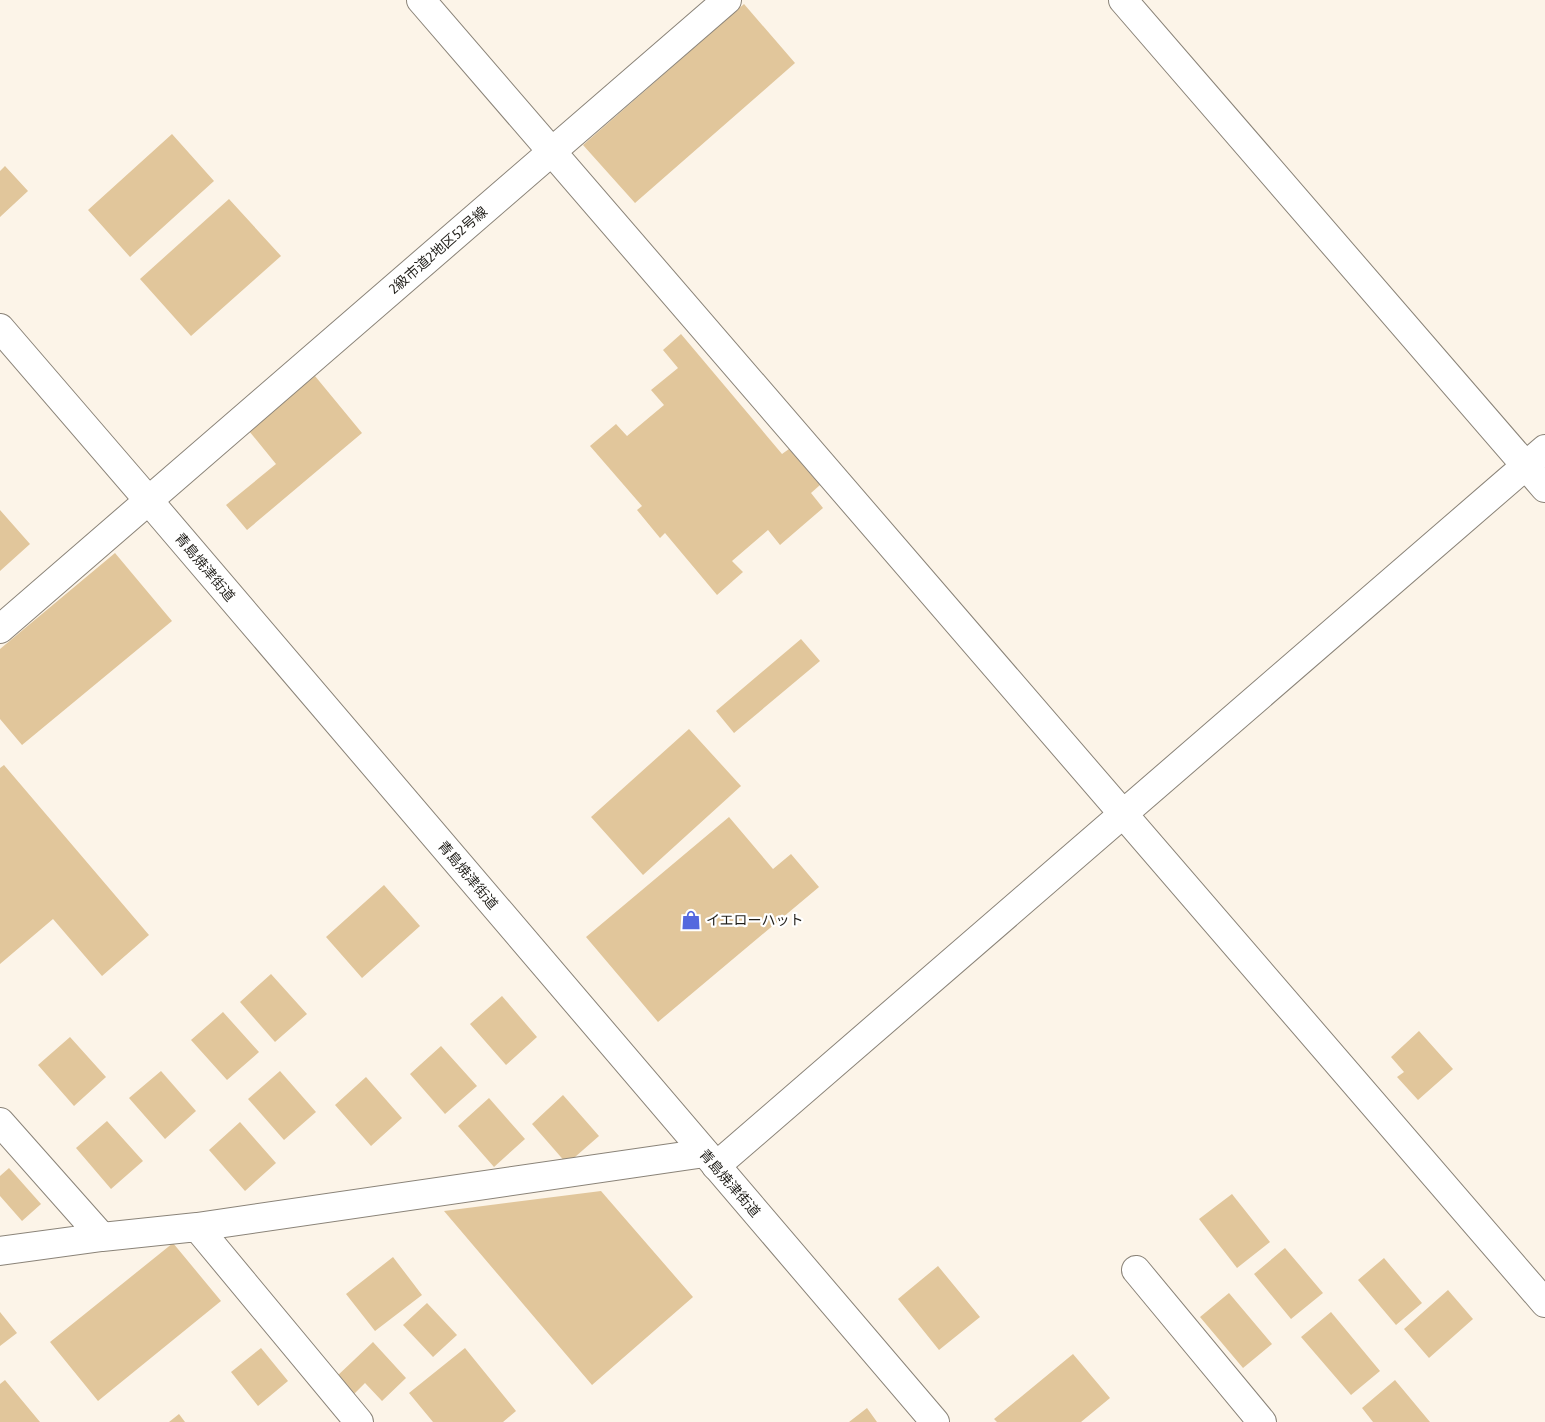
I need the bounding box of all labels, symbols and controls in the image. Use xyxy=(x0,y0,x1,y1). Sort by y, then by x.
street label: 2級市道2地区52号線 xyxy=(386,203,490,297)
street label: 青島焼津街道 xyxy=(172,530,238,604)
street label: 青島焼津街道 xyxy=(435,838,501,912)
shop icon: イエローハット xyxy=(680,909,702,931)
place label: イエローハット xyxy=(706,912,804,928)
street label: 青島焼津街道 xyxy=(696,1146,764,1220)

